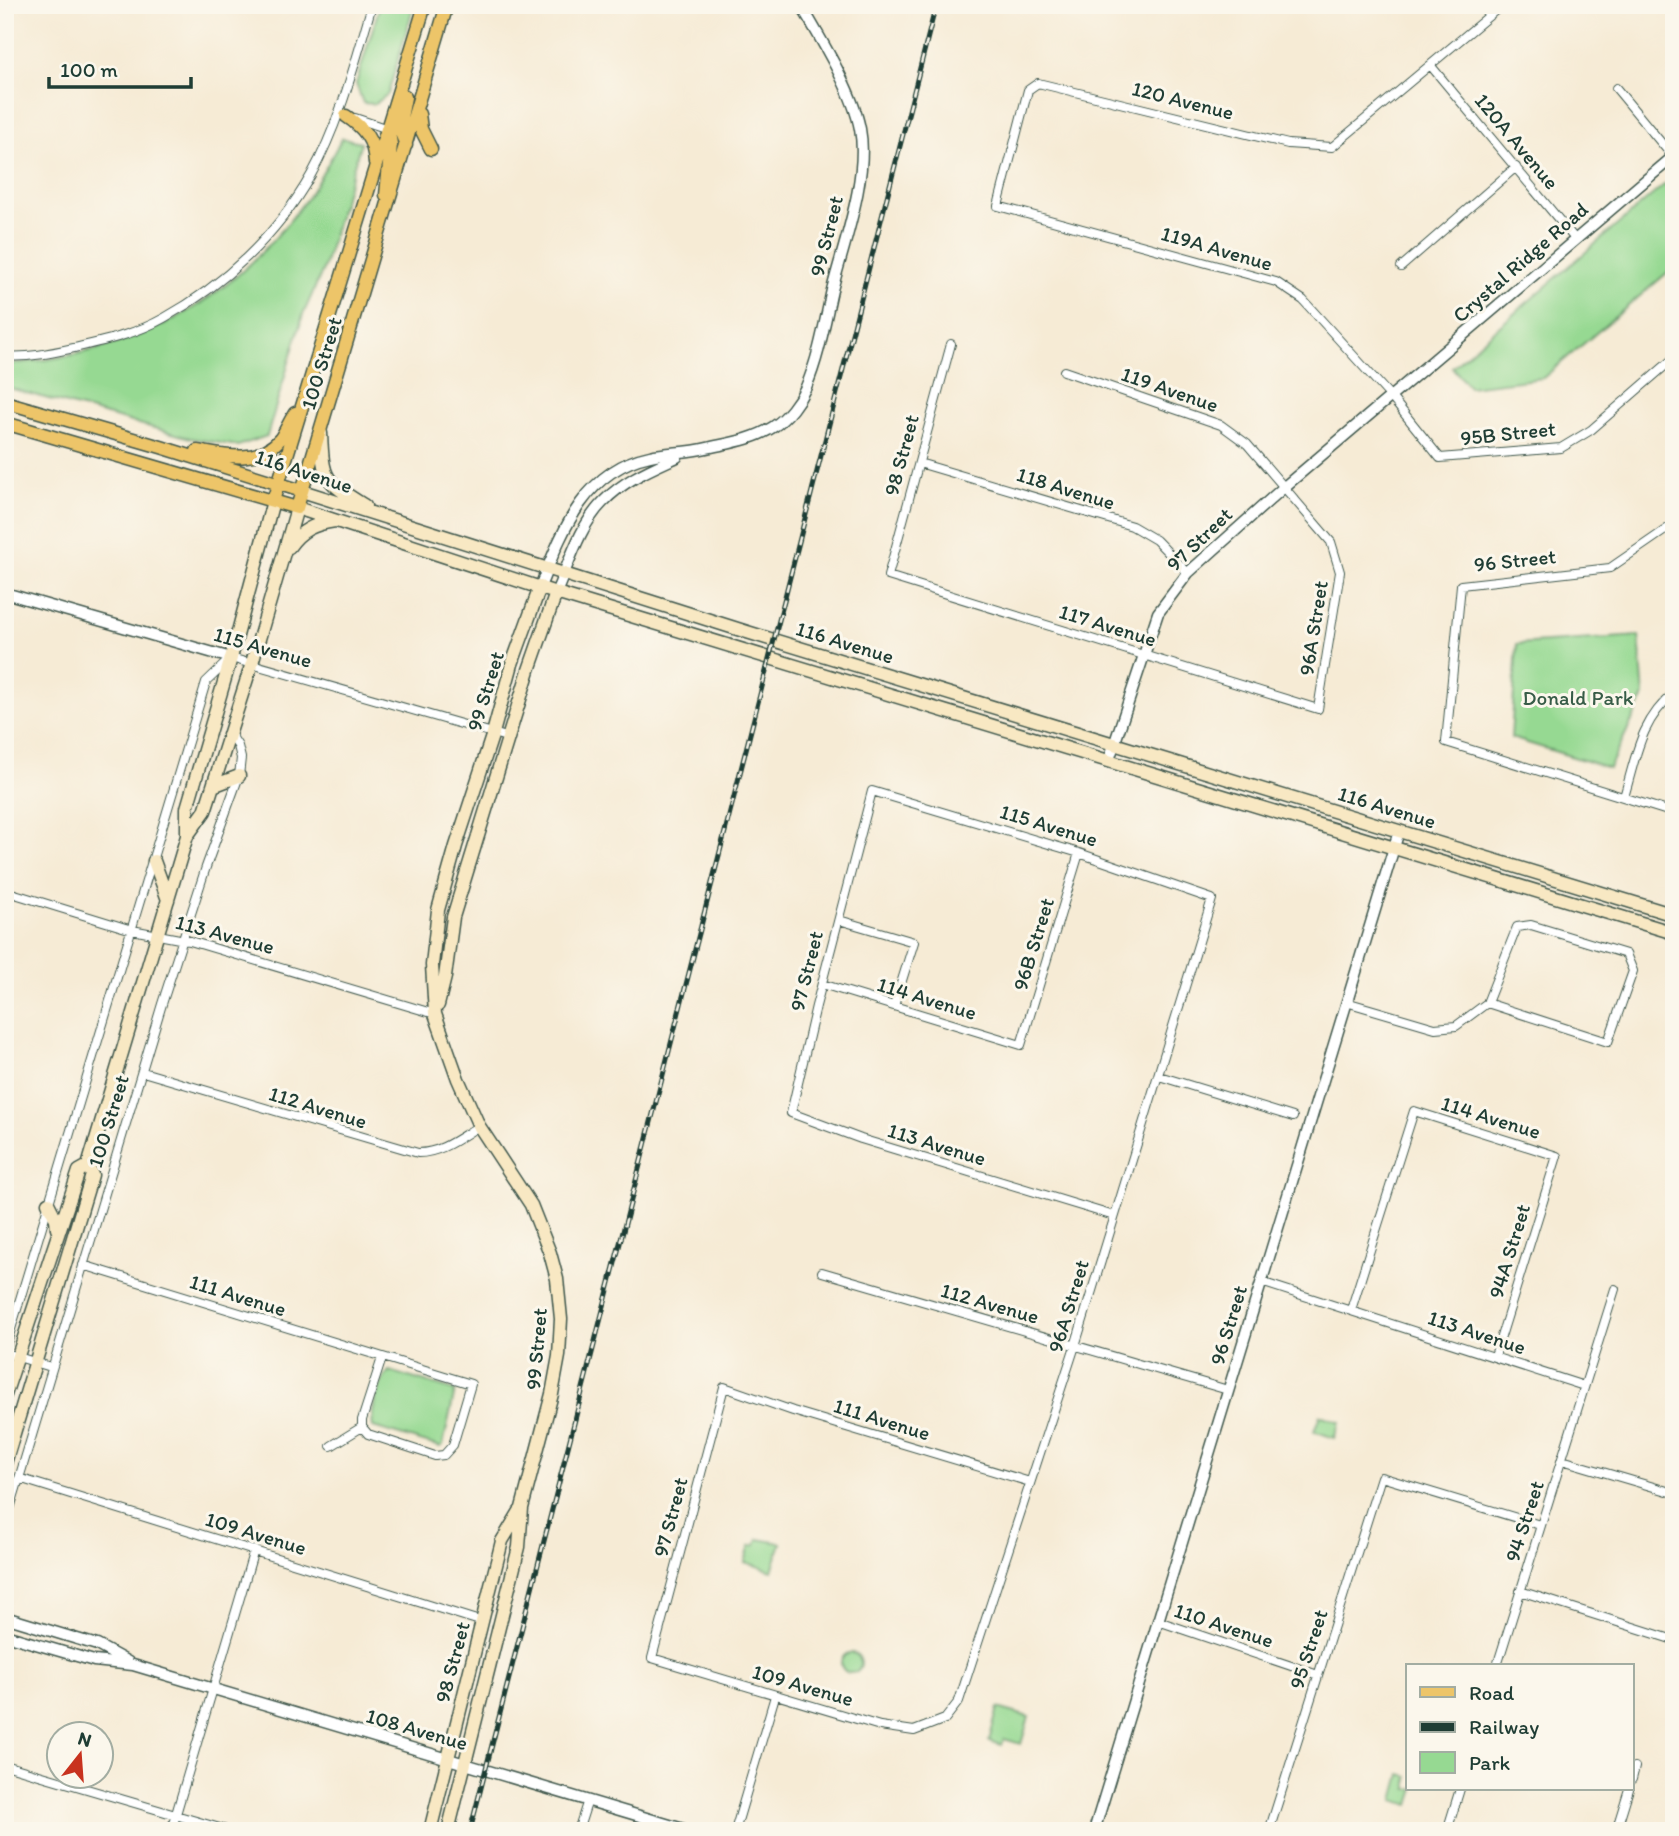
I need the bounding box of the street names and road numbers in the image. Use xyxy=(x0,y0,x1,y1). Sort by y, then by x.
street label: 120 Avenue xyxy=(1129,75,1237,125)
street label: 120A Avenue xyxy=(1470,88,1564,194)
street label: 99 Street xyxy=(804,193,848,279)
street label: Crystal Ridge Road xyxy=(1447,197,1593,327)
street label: 119A Avenue xyxy=(1158,220,1276,276)
street label: 100 Street xyxy=(295,313,347,412)
street label: 119 Avenue xyxy=(1118,361,1222,417)
street label: 98 Street xyxy=(878,412,924,498)
street label: 95B Street xyxy=(1459,416,1557,450)
street label: 116 Avenue xyxy=(252,444,356,498)
street label: 118 Avenue xyxy=(1014,461,1118,515)
street label: 97 Street xyxy=(1161,502,1237,576)
street label: 96 Street xyxy=(1473,543,1557,577)
street label: 96A Street xyxy=(1293,579,1333,677)
street label: 117 Avenue xyxy=(1056,598,1160,652)
street label: 116 Avenue xyxy=(793,615,897,669)
street label: 115 Avenue xyxy=(211,621,315,673)
street label: 99 Street xyxy=(461,648,509,734)
street label: 116 Avenue xyxy=(1335,780,1439,834)
street label: 115 Avenue xyxy=(997,798,1101,852)
street label: 96B Street xyxy=(1007,894,1059,994)
street label: 113 Avenue xyxy=(173,909,277,959)
street label: 97 Street xyxy=(784,928,828,1014)
street label: 114 Avenue xyxy=(874,971,980,1025)
street label: 100 Street xyxy=(82,1071,134,1170)
street label: 112 Avenue xyxy=(266,1080,370,1134)
street label: 114 Avenue xyxy=(1438,1090,1544,1144)
street label: 113 Avenue xyxy=(885,1117,989,1171)
street label: 94A Street xyxy=(1483,1201,1535,1301)
street label: 96A Street xyxy=(1042,1256,1094,1355)
street label: 111 Avenue xyxy=(187,1268,289,1322)
street label: 112 Avenue xyxy=(938,1277,1042,1329)
street label: 96 Street xyxy=(1204,1282,1252,1368)
street label: 113 Avenue xyxy=(1425,1304,1529,1360)
street label: 99 Street xyxy=(520,1307,552,1391)
street label: 111 Avenue xyxy=(831,1392,933,1446)
street label: 97 Street xyxy=(647,1474,693,1560)
street label: 94 Street xyxy=(1499,1477,1549,1565)
street label: 109 Avenue xyxy=(203,1506,309,1560)
street label: 110 Avenue xyxy=(1171,1597,1277,1653)
street label: 95 Street xyxy=(1283,1606,1333,1692)
street label: 98 Street xyxy=(429,1619,475,1705)
street label: 109 Avenue xyxy=(750,1659,856,1711)
street label: 108 Avenue xyxy=(363,1703,471,1755)

